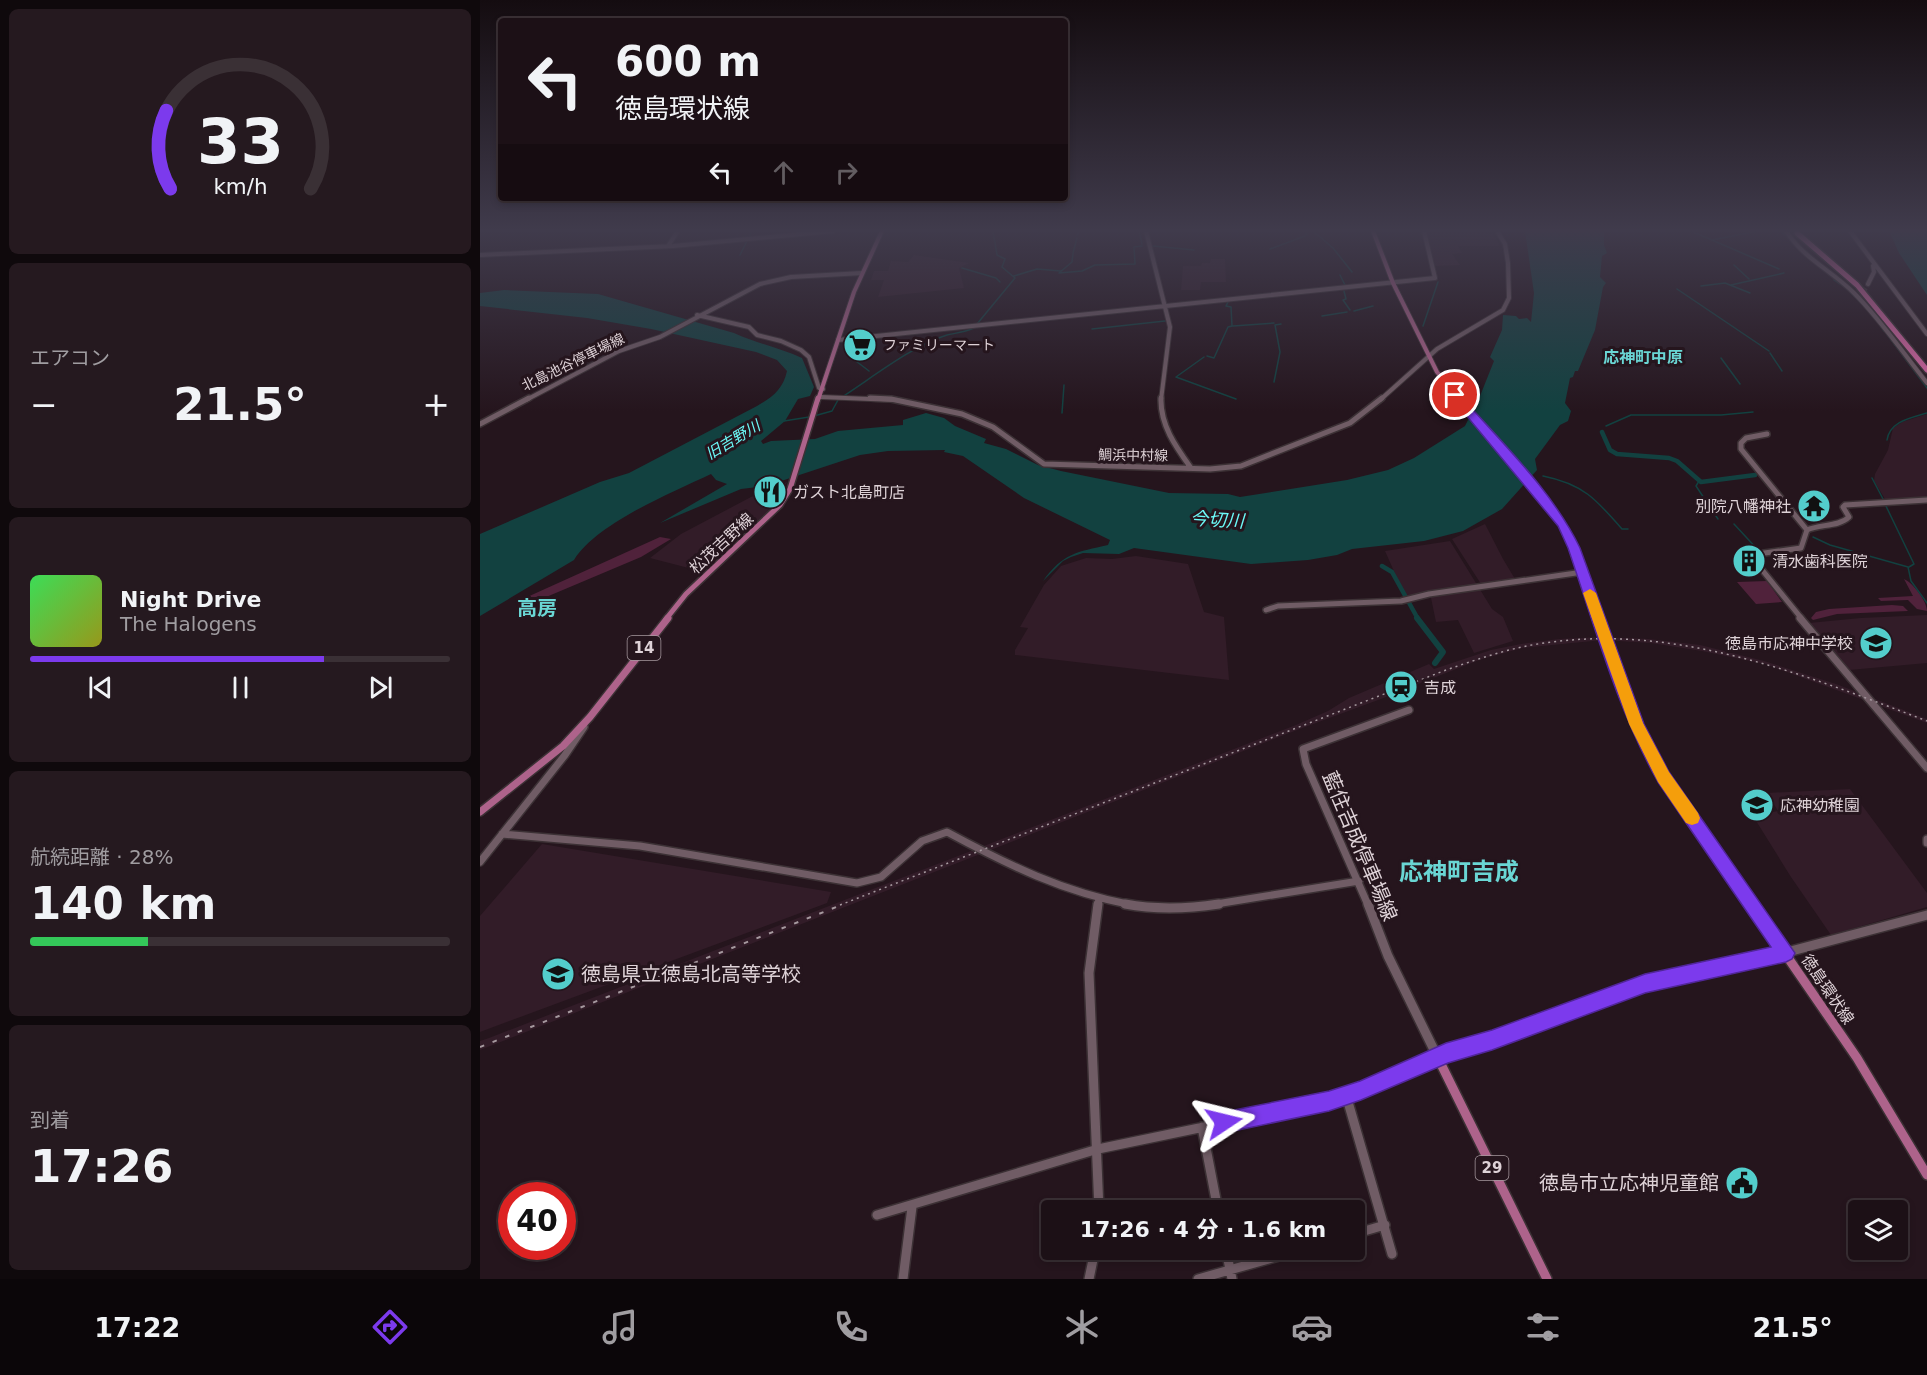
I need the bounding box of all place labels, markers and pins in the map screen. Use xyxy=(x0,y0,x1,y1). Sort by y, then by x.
supermarket icon: ファミリーマート xyxy=(842,327,878,363)
place label: ファミリーマート xyxy=(883,337,995,353)
pin xyxy=(1429,369,1480,420)
restaurant icon: ガスト北島町店 xyxy=(752,474,788,510)
place label: ガスト北島町店 xyxy=(793,483,905,502)
temple icon: 別院八幡神社 xyxy=(1796,488,1832,524)
place label: 別院八幡神社 xyxy=(1695,497,1791,516)
building icon: 清水歯科医院 xyxy=(1731,543,1767,579)
place label: 清水歯科医院 xyxy=(1772,552,1868,571)
school or university icon: 徳島市応神中学校 xyxy=(1858,625,1894,661)
place label: 徳島市応神中学校 xyxy=(1725,634,1853,653)
station icon: 吉成 xyxy=(1383,669,1419,705)
place label: 吉成 xyxy=(1424,678,1456,697)
school or university icon: 応神幼稚園 xyxy=(1739,787,1775,823)
place label: 応神幼稚園 xyxy=(1780,796,1860,815)
school or university icon: 徳島県立徳島北高等学校 xyxy=(540,956,576,992)
place label: 徳島県立徳島北高等学校 xyxy=(581,962,801,986)
public building icon: 徳島市立応神児童館 xyxy=(1724,1165,1760,1201)
place label: 徳島市立応神児童館 xyxy=(1539,1171,1719,1195)

